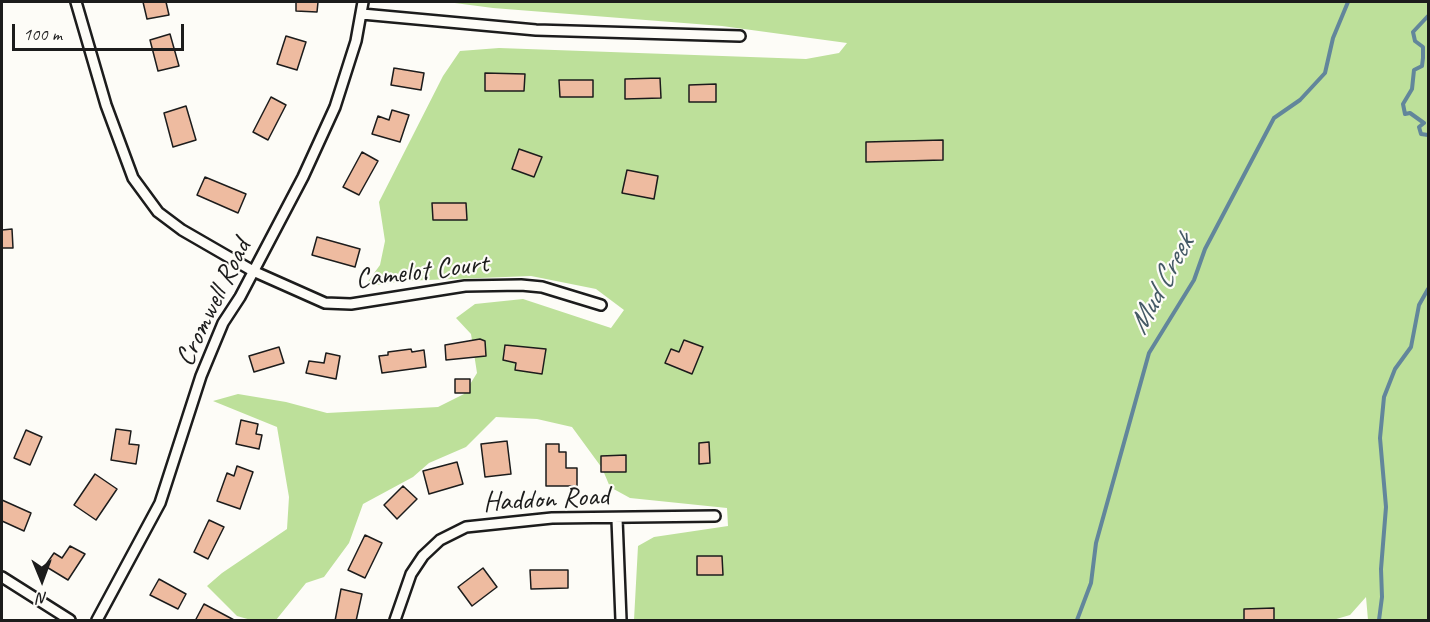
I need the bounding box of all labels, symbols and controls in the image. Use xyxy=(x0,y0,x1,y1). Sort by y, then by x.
scale bar xyxy=(15,12,188,50)
text: 100 m xyxy=(23,23,62,45)
water label: Mud Creek xyxy=(1121,229,1203,341)
street label: Cromwell Road xyxy=(169,234,259,372)
street label: Camelot Court xyxy=(354,247,490,297)
street label: Haddon Road xyxy=(482,480,610,520)
north arrow xyxy=(12,550,72,610)
text: N xyxy=(37,588,47,608)

